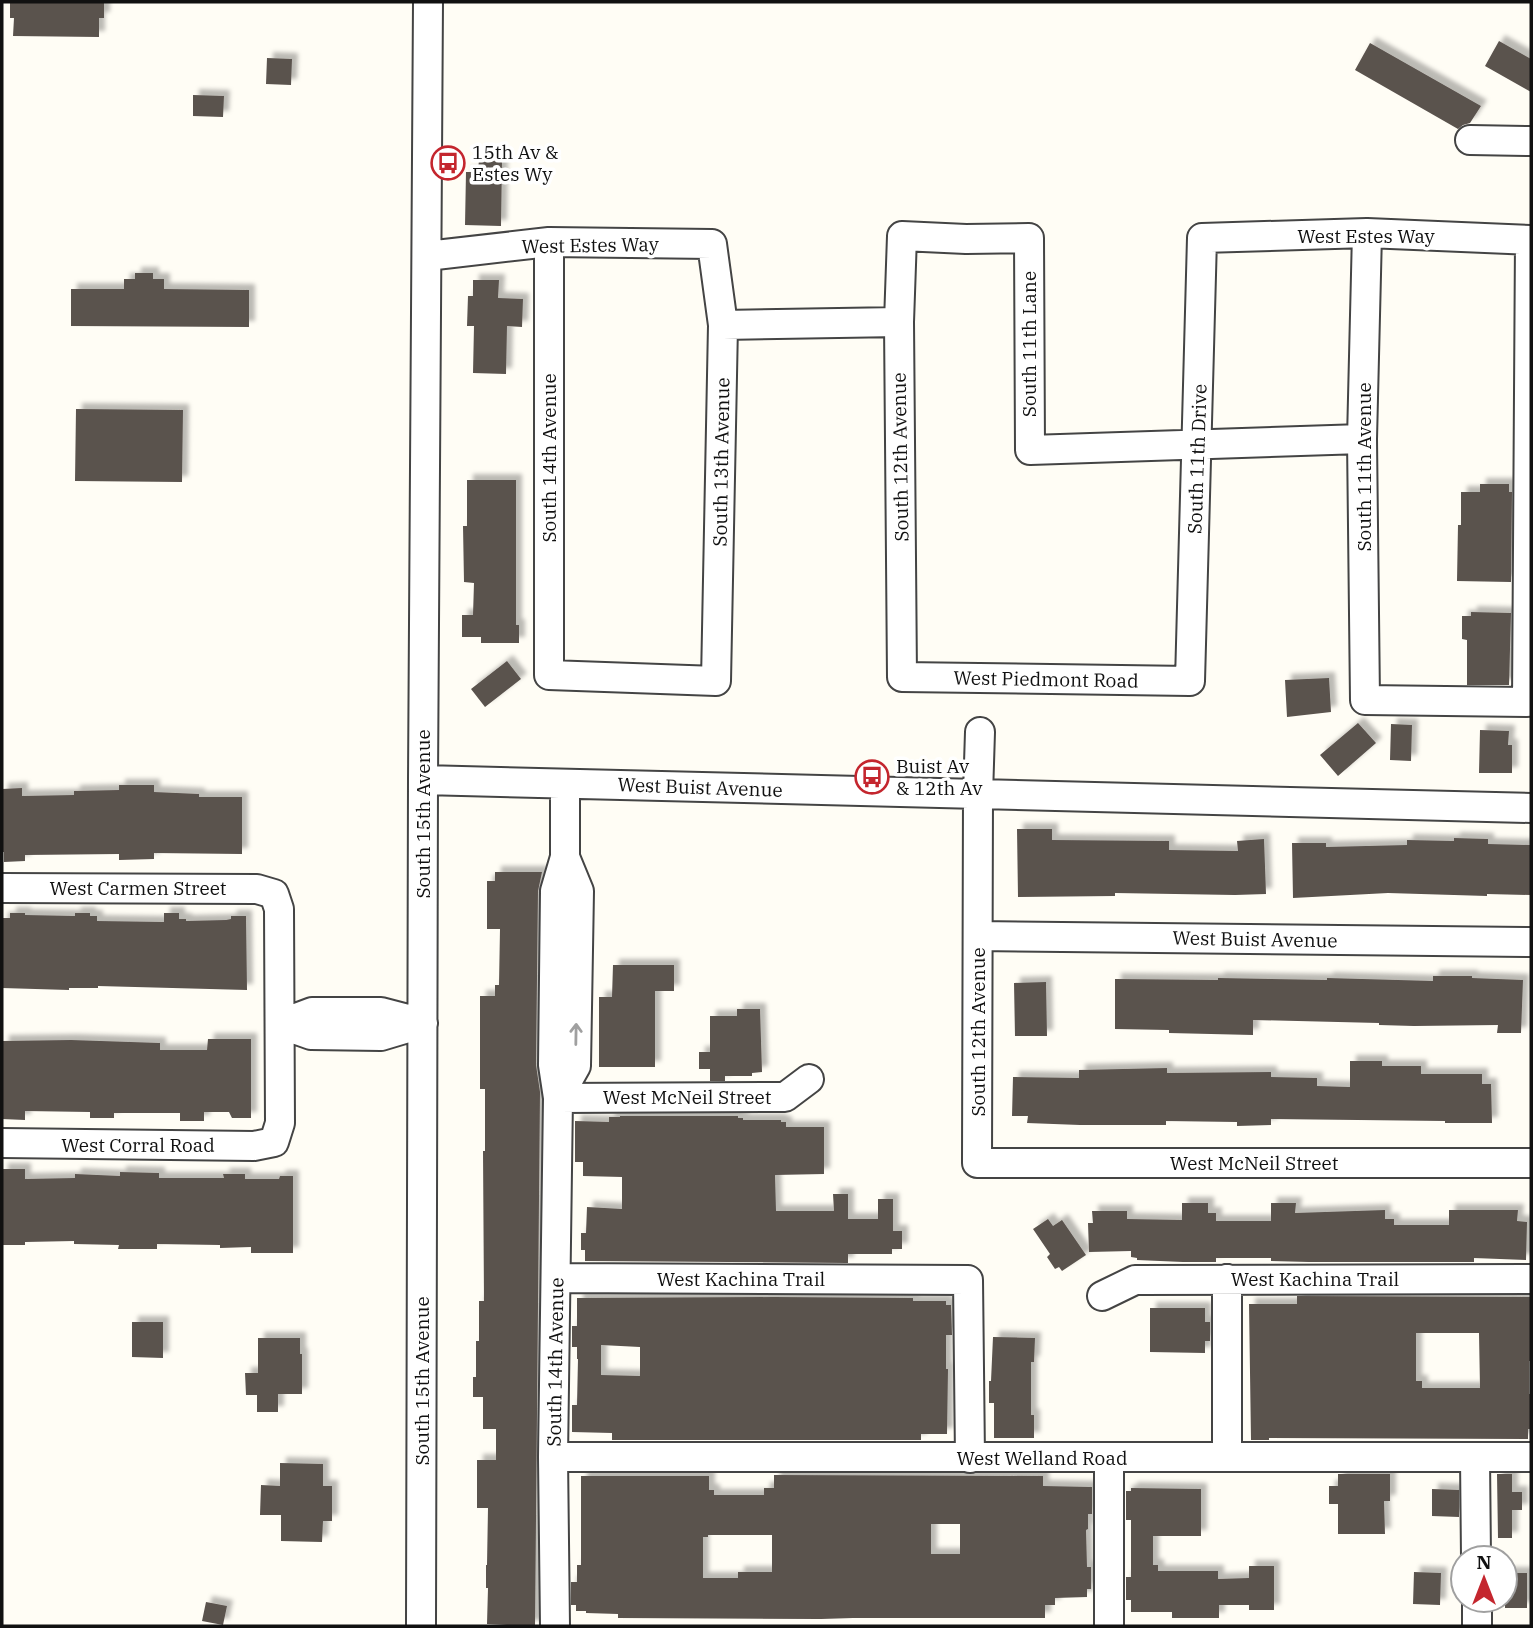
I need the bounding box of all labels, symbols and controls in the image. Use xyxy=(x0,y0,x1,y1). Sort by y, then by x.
place label: 15th Av & Estes Wy xyxy=(472,140,558,186)
bus stop icon: 15th Av & Estes Wy xyxy=(429,144,467,182)
street label: West Estes Way xyxy=(1297,224,1436,248)
street label: West Estes Way xyxy=(521,232,660,258)
street label: South 11th Lane xyxy=(1017,271,1041,417)
street label: South 12th Avenue xyxy=(887,372,913,542)
street label: South 14th Avenue xyxy=(537,373,561,543)
street label: South 13th Avenue xyxy=(708,377,734,547)
street label: South 11th Avenue xyxy=(1352,382,1376,552)
street label: South 11th Drive xyxy=(1182,383,1212,535)
street label: West Piedmont Road xyxy=(953,665,1139,693)
street label: South 15th Avenue xyxy=(411,729,435,899)
place label: Buist Av & 12th Av xyxy=(896,754,983,800)
bus stop icon: Buist Av & 12th Av xyxy=(853,758,891,796)
street label: West Buist Avenue xyxy=(617,772,783,802)
street label: West Carmen Street xyxy=(49,876,227,900)
street label: West Buist Avenue xyxy=(1172,926,1338,952)
street label: South 12th Avenue xyxy=(966,947,990,1117)
one-way arrow xyxy=(569,1022,583,1045)
street label: West McNeil Street xyxy=(603,1085,772,1109)
street label: West Corral Road xyxy=(61,1133,215,1157)
street label: West McNeil Street xyxy=(1170,1151,1339,1175)
street label: West Kachina Trail xyxy=(657,1267,826,1291)
street label: West Kachina Trail xyxy=(1231,1267,1400,1291)
street label: South 14th Avenue xyxy=(542,1277,568,1447)
street label: South 15th Avenue xyxy=(410,1296,434,1466)
street label: West Welland Road xyxy=(957,1446,1127,1470)
north arrow xyxy=(1449,1544,1519,1614)
text: N xyxy=(1476,1550,1492,1574)

